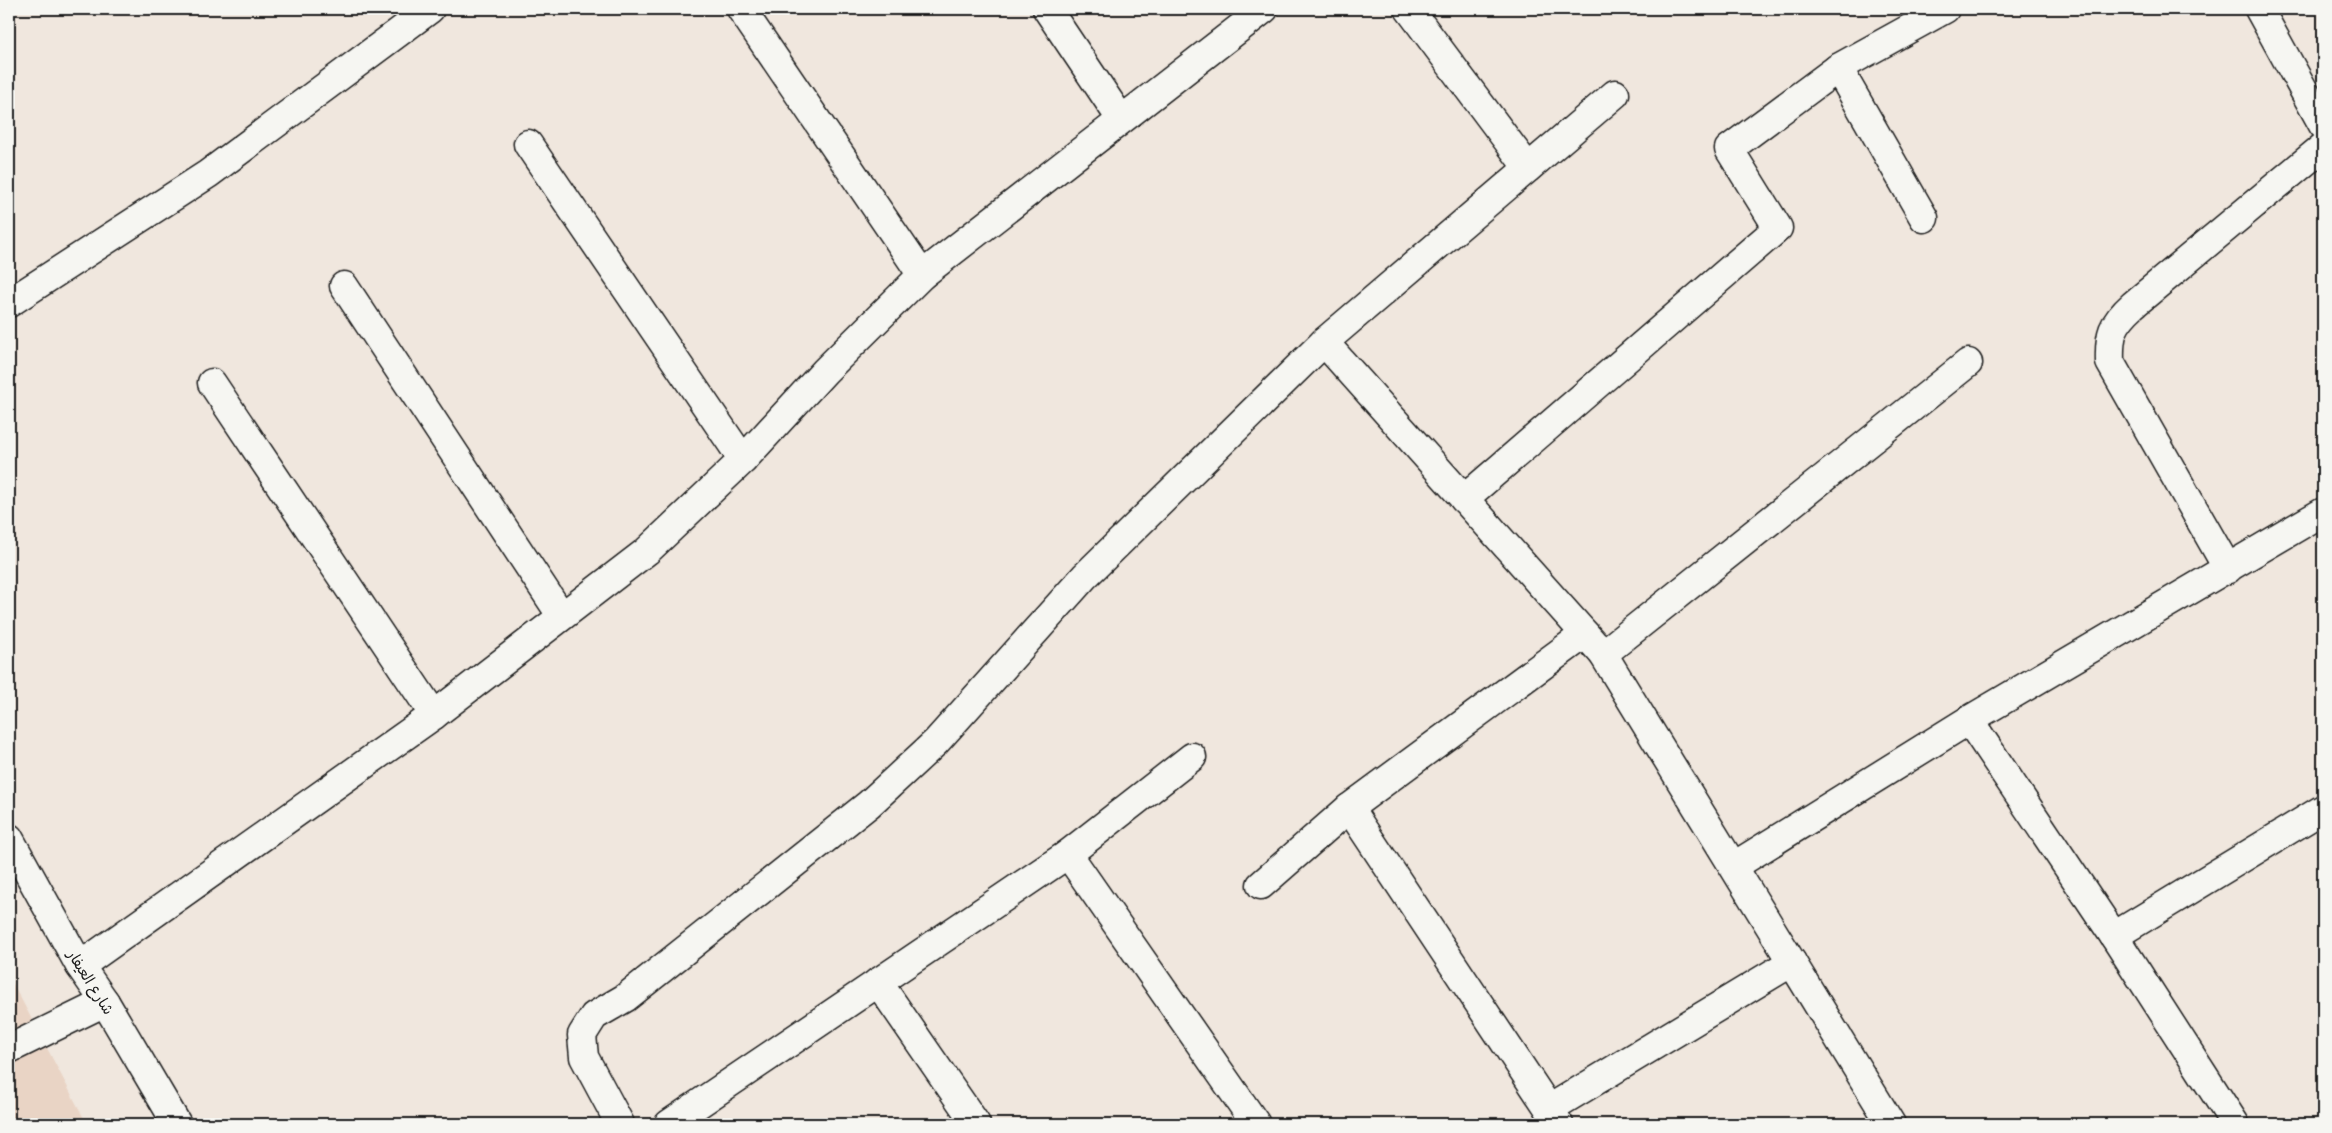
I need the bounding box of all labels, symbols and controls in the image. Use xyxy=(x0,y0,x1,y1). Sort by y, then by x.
street label: شارع العيفار xyxy=(62,945,118,1018)

